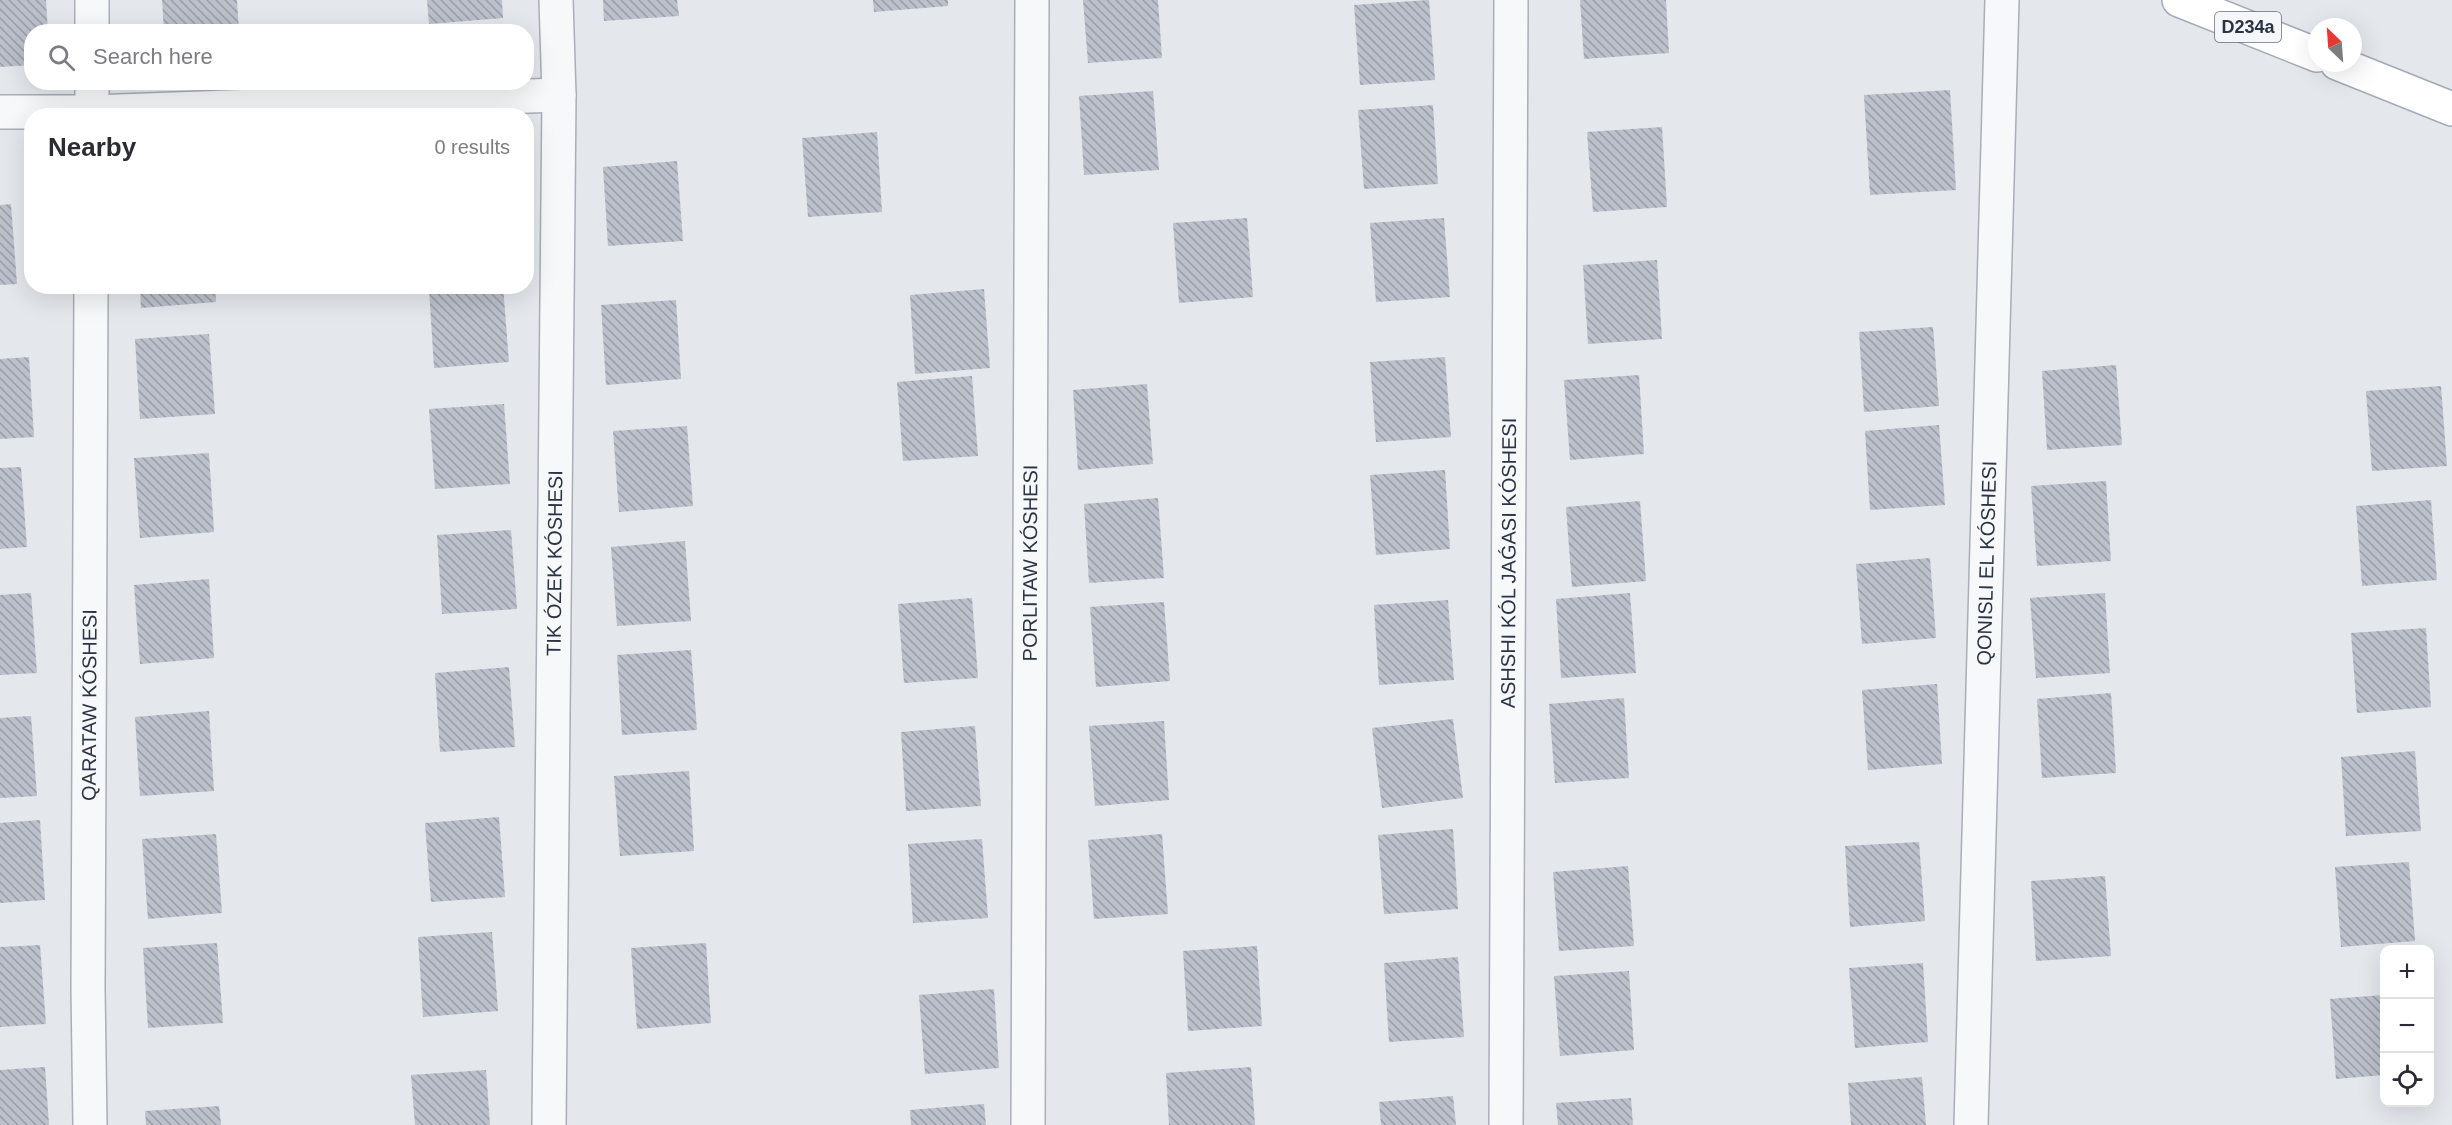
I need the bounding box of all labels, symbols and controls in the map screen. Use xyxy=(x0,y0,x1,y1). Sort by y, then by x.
road number: D234a xyxy=(2215,12,2281,42)
north arrow xyxy=(2308,18,2362,72)
search box xyxy=(24,24,534,90)
icon: search xyxy=(45,41,78,74)
text: Search here xyxy=(93,44,213,69)
text: Nearby xyxy=(48,132,136,162)
text: 0 results xyxy=(434,136,510,158)
street label: ASHSHI KÓL JAǴASI KÓSHESI xyxy=(1497,418,1520,708)
street label: QONISLI EL KÓSHESI xyxy=(1973,460,2000,666)
street label: PORLITAW KÓSHESI xyxy=(1019,465,1041,661)
street label: TIK ÓZEK KÓSHESI xyxy=(543,470,566,656)
street label: QARATAW KÓSHESI xyxy=(78,609,101,801)
map controls xyxy=(2380,945,2434,1107)
button: + xyxy=(2380,945,2434,999)
button: − xyxy=(2380,999,2434,1053)
button: locate xyxy=(2380,1053,2434,1107)

